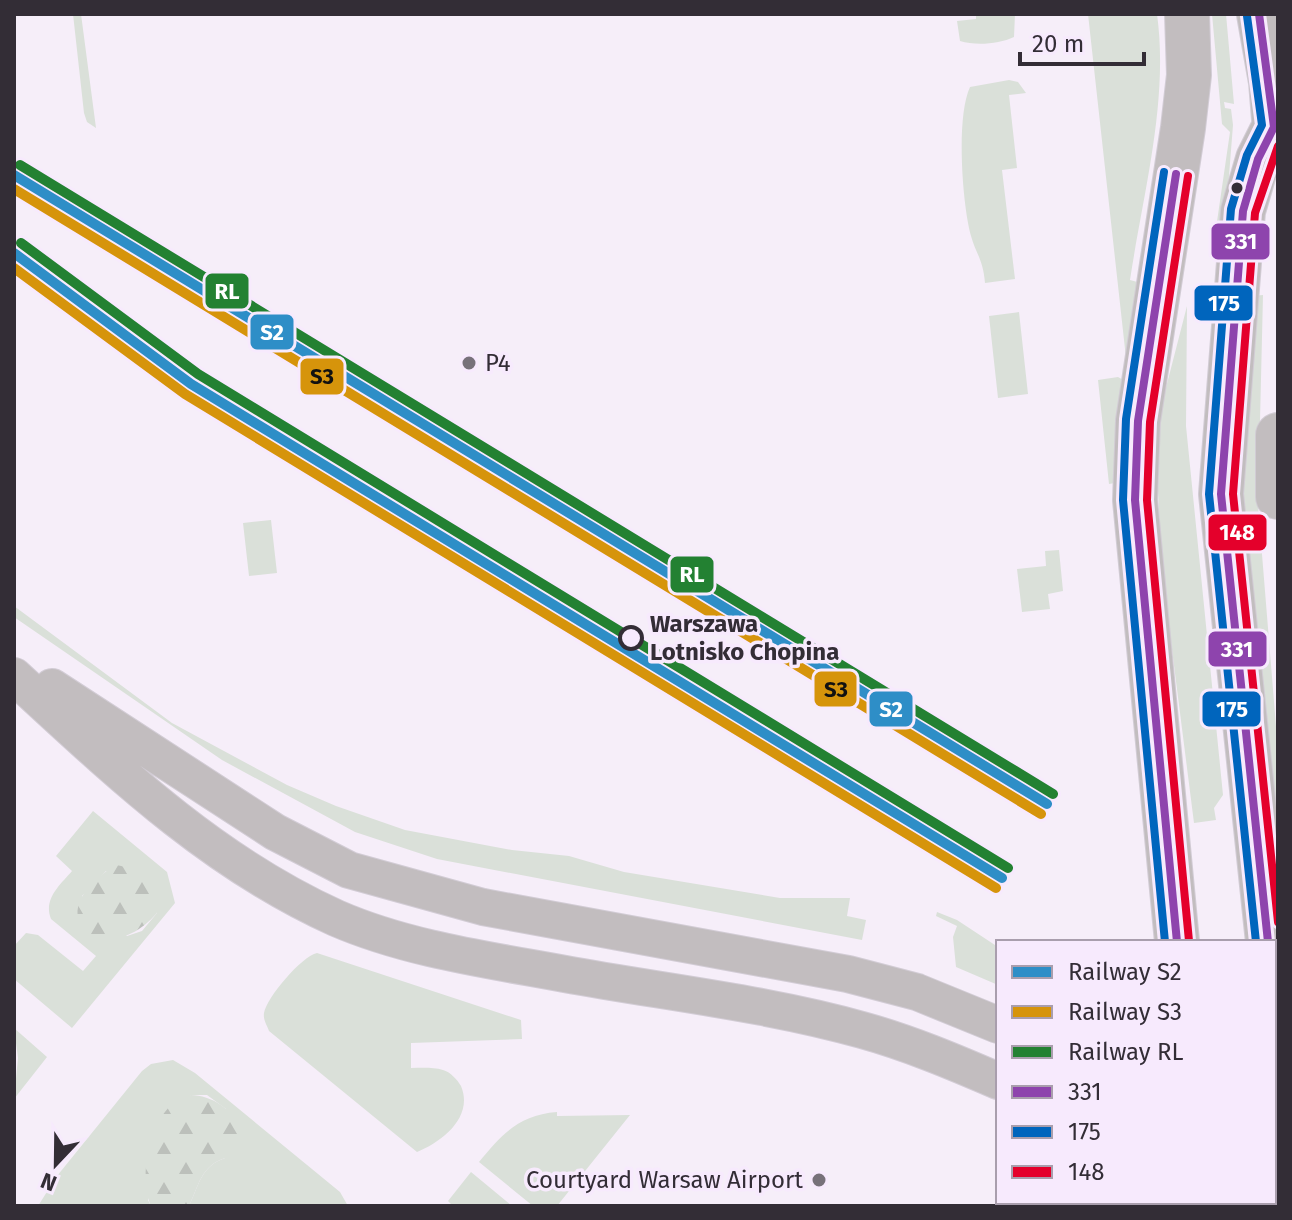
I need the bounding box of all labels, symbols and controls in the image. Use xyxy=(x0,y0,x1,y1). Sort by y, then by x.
scale bar xyxy=(1020,16,1144,66)
text: 20 m xyxy=(1032,30,1084,58)
unlabelled marker xyxy=(1229,180,1245,196)
line badge: 331 xyxy=(1210,222,1271,261)
text: 331 xyxy=(1224,228,1257,255)
line badge: RL xyxy=(204,272,250,310)
text: RL xyxy=(215,278,239,305)
line badge: 175 xyxy=(1193,284,1254,322)
text: 175 xyxy=(1208,290,1240,317)
line badge: S2 xyxy=(249,313,295,351)
text: S2 xyxy=(260,319,284,346)
place label: P4 xyxy=(485,349,511,377)
marker: P4 xyxy=(460,354,478,372)
line badge: S3 xyxy=(299,357,345,396)
text: S3 xyxy=(310,363,334,390)
line badge: 148 xyxy=(1207,513,1268,552)
text: 148 xyxy=(1219,519,1255,546)
line badge: RL xyxy=(669,555,715,594)
text: RL xyxy=(680,561,704,588)
place label: Warszawa Lotnisko Chopina xyxy=(650,610,839,666)
marker: Warszawa Lotnisko Chopina xyxy=(619,626,643,650)
line badge: 331 xyxy=(1207,630,1268,668)
text: 331 xyxy=(1220,636,1253,663)
line badge: S3 xyxy=(813,670,858,708)
text: S3 xyxy=(824,676,848,703)
line badge: S2 xyxy=(868,690,914,728)
line badge: 175 xyxy=(1201,690,1262,728)
text: S2 xyxy=(879,696,903,723)
text: 175 xyxy=(1216,696,1248,723)
legend xyxy=(996,940,1276,1204)
text: Railway S2 xyxy=(1068,958,1182,986)
text: Railway S3 xyxy=(1068,998,1182,1026)
text: Railway RL xyxy=(1068,1038,1183,1066)
text: 331 xyxy=(1068,1078,1102,1106)
text: 175 xyxy=(1068,1118,1101,1146)
north arrow xyxy=(16,1124,96,1204)
text: 148 xyxy=(1068,1158,1104,1186)
place label: Courtyard Warsaw Airport xyxy=(526,1166,803,1194)
text: N xyxy=(37,1167,61,1197)
marker: Courtyard Warsaw Airport xyxy=(810,1171,828,1189)

